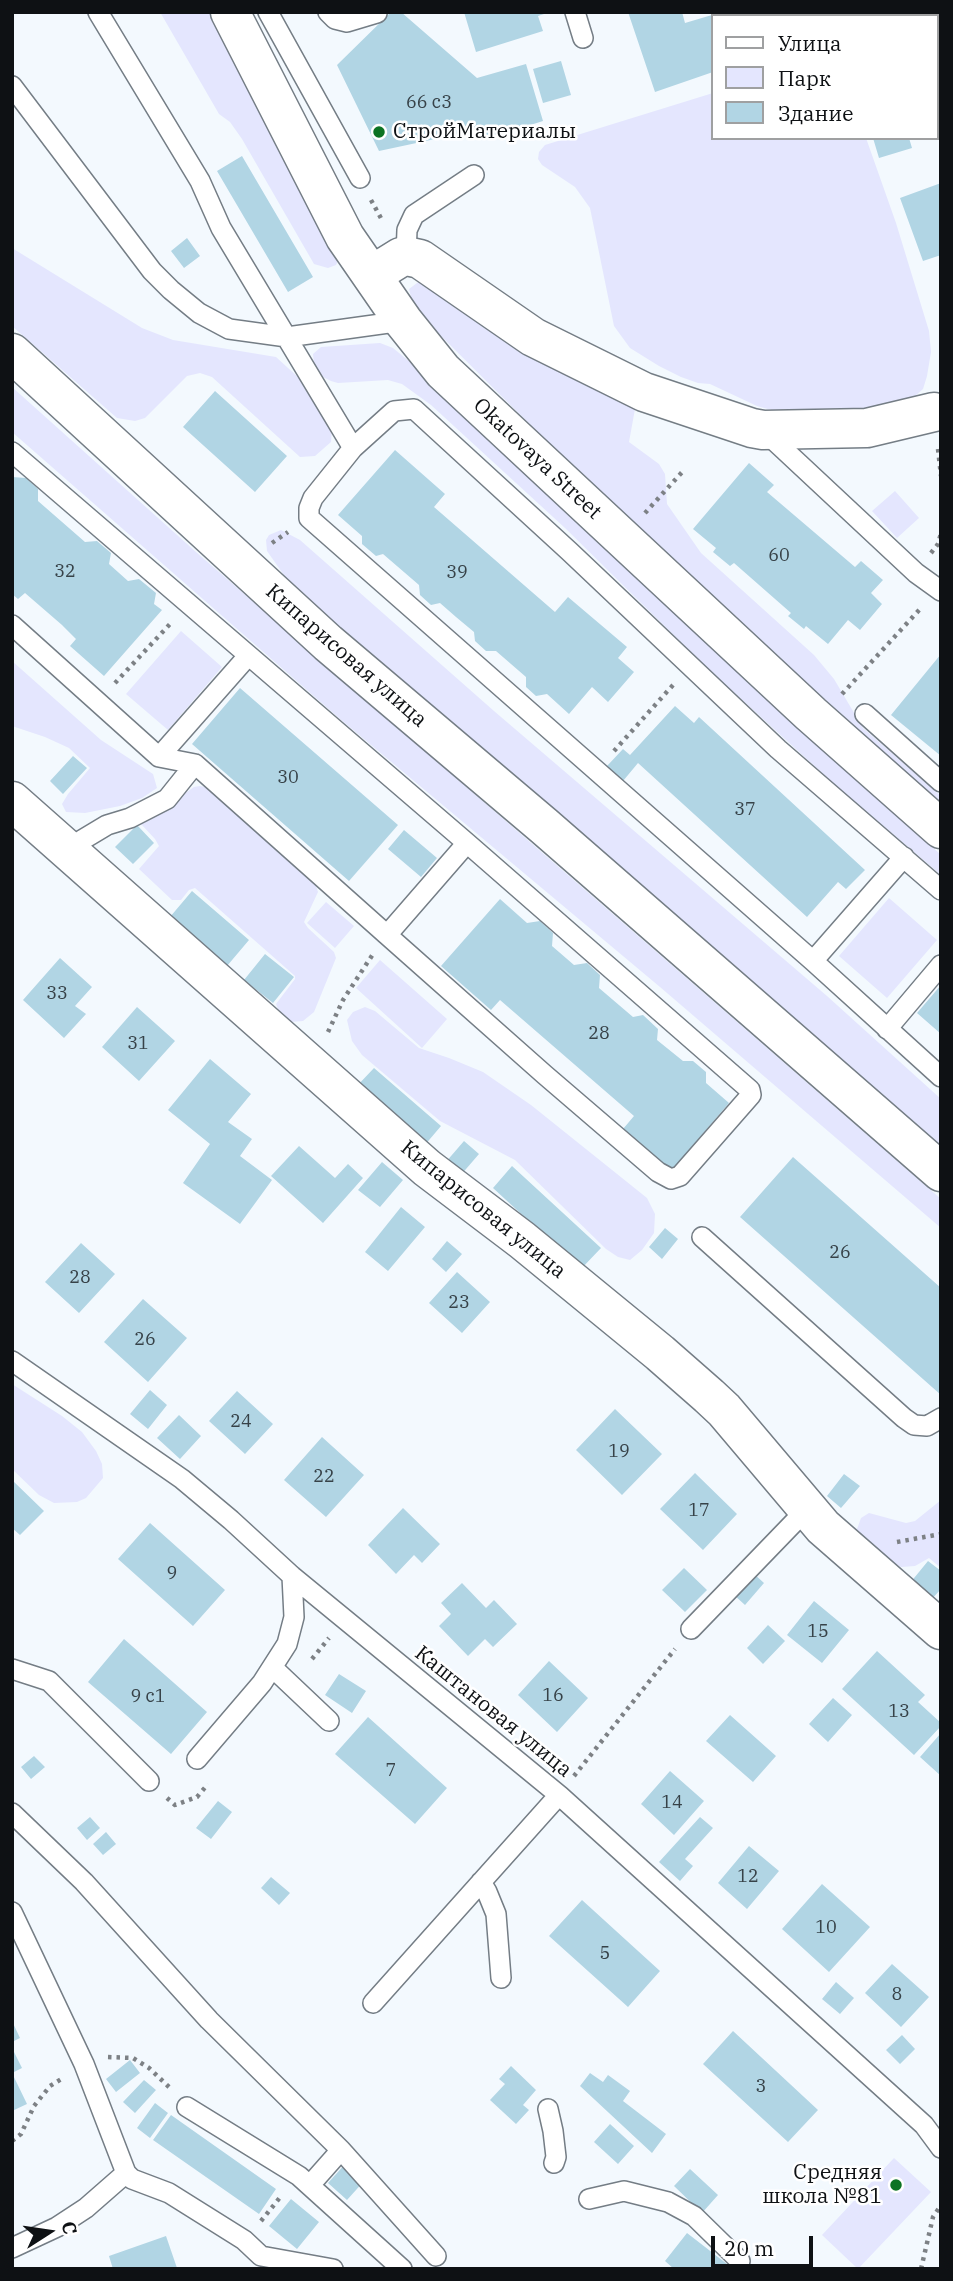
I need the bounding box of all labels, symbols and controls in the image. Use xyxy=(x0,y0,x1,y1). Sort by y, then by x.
legend xyxy=(712,14,939,140)
text: Улица xyxy=(778,29,842,57)
text: Парк xyxy=(778,64,831,92)
house number: 66 с3 xyxy=(406,92,452,114)
text: Здание xyxy=(778,99,853,127)
place label: СтройМатериалы xyxy=(393,119,576,145)
marker: СтройМатериалы xyxy=(371,124,387,140)
street label: Okatovaya Street xyxy=(468,393,606,525)
house number: 60 xyxy=(768,545,790,567)
house number: 32 xyxy=(54,561,76,583)
house number: 39 xyxy=(446,562,468,584)
street label: Кипарисовая улица xyxy=(260,579,432,733)
house number: 30 xyxy=(277,767,299,789)
house number: 37 xyxy=(734,799,756,821)
house number: 33 xyxy=(46,983,68,1005)
house number: 28 xyxy=(588,1023,610,1045)
house number: 31 xyxy=(127,1033,149,1055)
street label: Кипарисовая улица xyxy=(395,1136,571,1284)
house number: 26 xyxy=(829,1242,851,1264)
house number: 28 xyxy=(69,1267,91,1289)
house number: 23 xyxy=(448,1292,470,1314)
house number: 26 xyxy=(134,1329,156,1351)
house number: 24 xyxy=(230,1411,252,1433)
house number: 19 xyxy=(608,1441,630,1463)
house number: 22 xyxy=(313,1466,335,1488)
house number: 17 xyxy=(688,1500,710,1522)
house number: 9 xyxy=(167,1563,177,1585)
house number: 15 xyxy=(807,1621,829,1643)
street label: Каштановая улица xyxy=(409,1641,577,1783)
house number: 16 xyxy=(542,1685,564,1707)
house number: 9 с1 xyxy=(130,1686,166,1708)
house number: 13 xyxy=(888,1701,910,1723)
house number: 7 xyxy=(386,1760,396,1782)
house number: 14 xyxy=(661,1792,683,1814)
house number: 12 xyxy=(737,1866,759,1888)
house number: 10 xyxy=(815,1917,837,1939)
house number: 5 xyxy=(600,1943,610,1965)
house number: 8 xyxy=(892,1984,902,2006)
house number: 3 xyxy=(756,2076,766,2098)
place label: Средняя школа №81 xyxy=(762,2160,882,2210)
marker: Средняя школа №81 xyxy=(888,2177,904,2193)
north arrow xyxy=(14,2197,84,2267)
text: С xyxy=(56,2219,83,2236)
scale bar xyxy=(715,2222,816,2266)
text: 20 m xyxy=(724,2234,774,2262)

